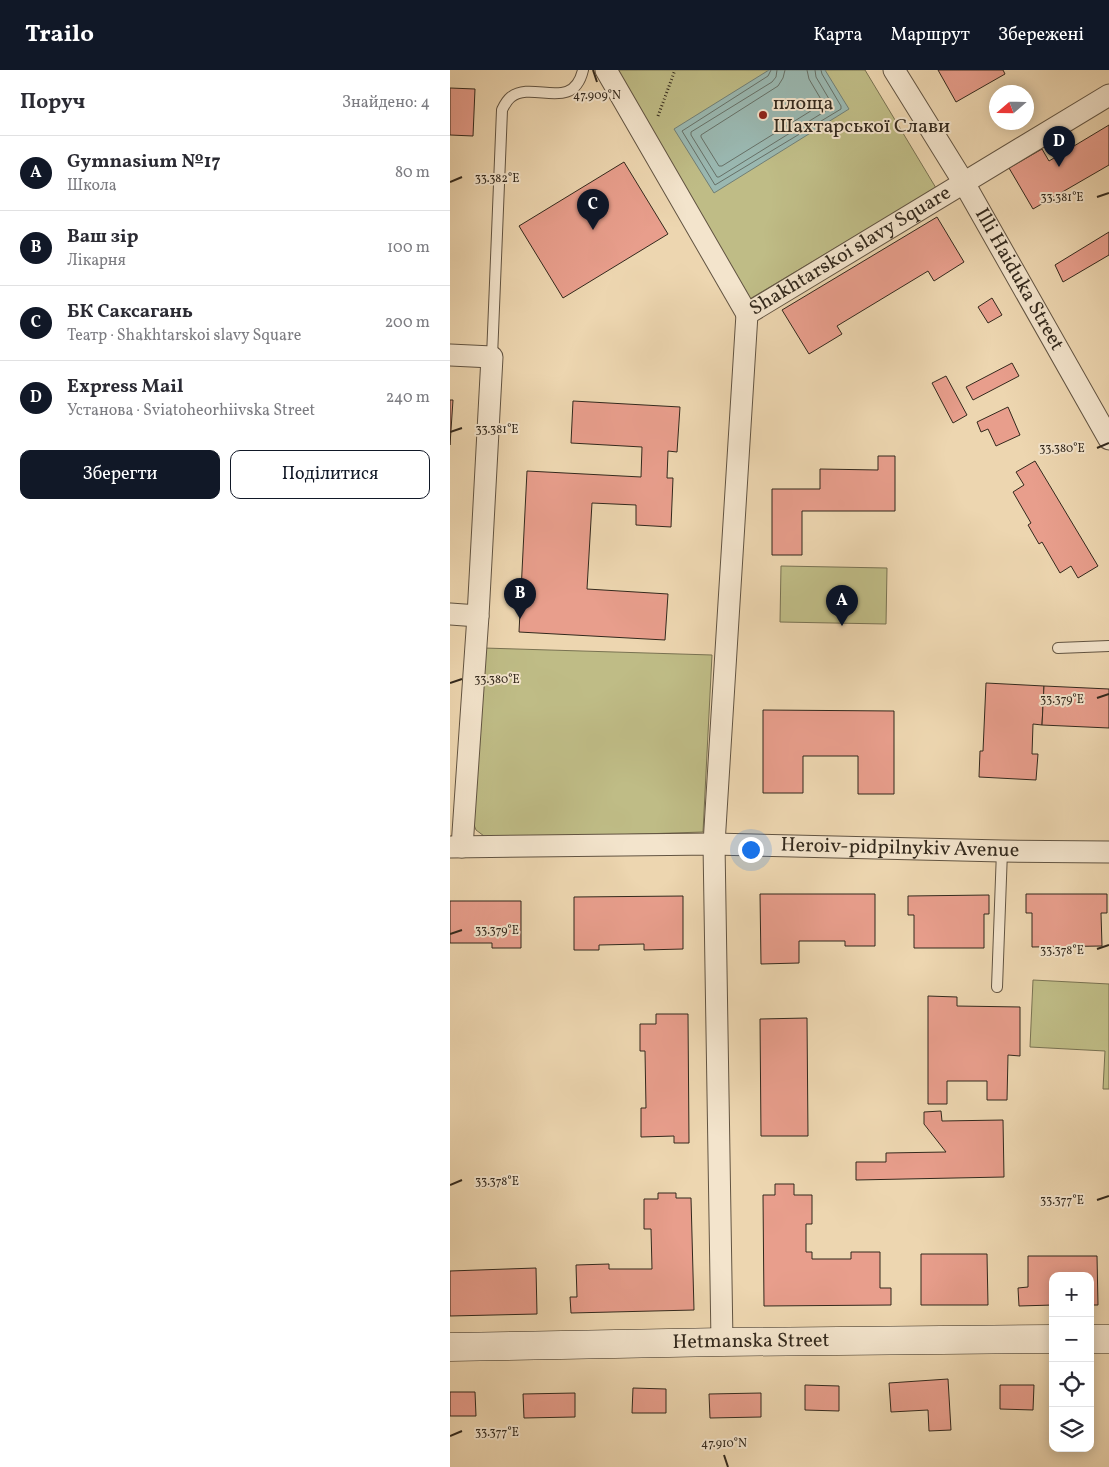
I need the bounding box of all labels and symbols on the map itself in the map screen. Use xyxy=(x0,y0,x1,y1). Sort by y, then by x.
north arrow xyxy=(989,85,1034,130)
text: 47.909°N xyxy=(573,88,621,104)
place label: площа Шахтарської Слави xyxy=(773,90,950,141)
marker: площа Шахтарської Слави xyxy=(757,109,769,121)
pin: D xyxy=(1043,126,1075,167)
text: 33.382°E xyxy=(475,171,519,187)
street label: Shakhtarskoi slavy Square xyxy=(745,180,957,323)
pin: C xyxy=(577,189,609,230)
text: 33.381°E xyxy=(1040,190,1084,206)
street label: Illi Haiduka Street xyxy=(967,203,1070,356)
text: 33.381°E xyxy=(475,422,519,438)
text: 33.380°E xyxy=(1039,441,1085,457)
pin: B xyxy=(504,578,536,619)
pin: A xyxy=(826,585,858,626)
text: 33.380°E xyxy=(474,672,520,688)
text: 33.379°E xyxy=(1040,692,1084,708)
street label: Heroiv-pidpilnykiv Avenue xyxy=(780,832,1019,865)
your location xyxy=(738,837,764,863)
text: 33.379°E xyxy=(475,923,519,939)
text: 33.378°E xyxy=(1040,943,1084,959)
text: 33.378°E xyxy=(475,1174,519,1190)
text: 33.377°E xyxy=(1040,1193,1084,1209)
street label: Hetmanska Street xyxy=(672,1327,830,1357)
text: 33.377°E xyxy=(475,1425,519,1441)
text: 47.910°N xyxy=(701,1436,747,1452)

